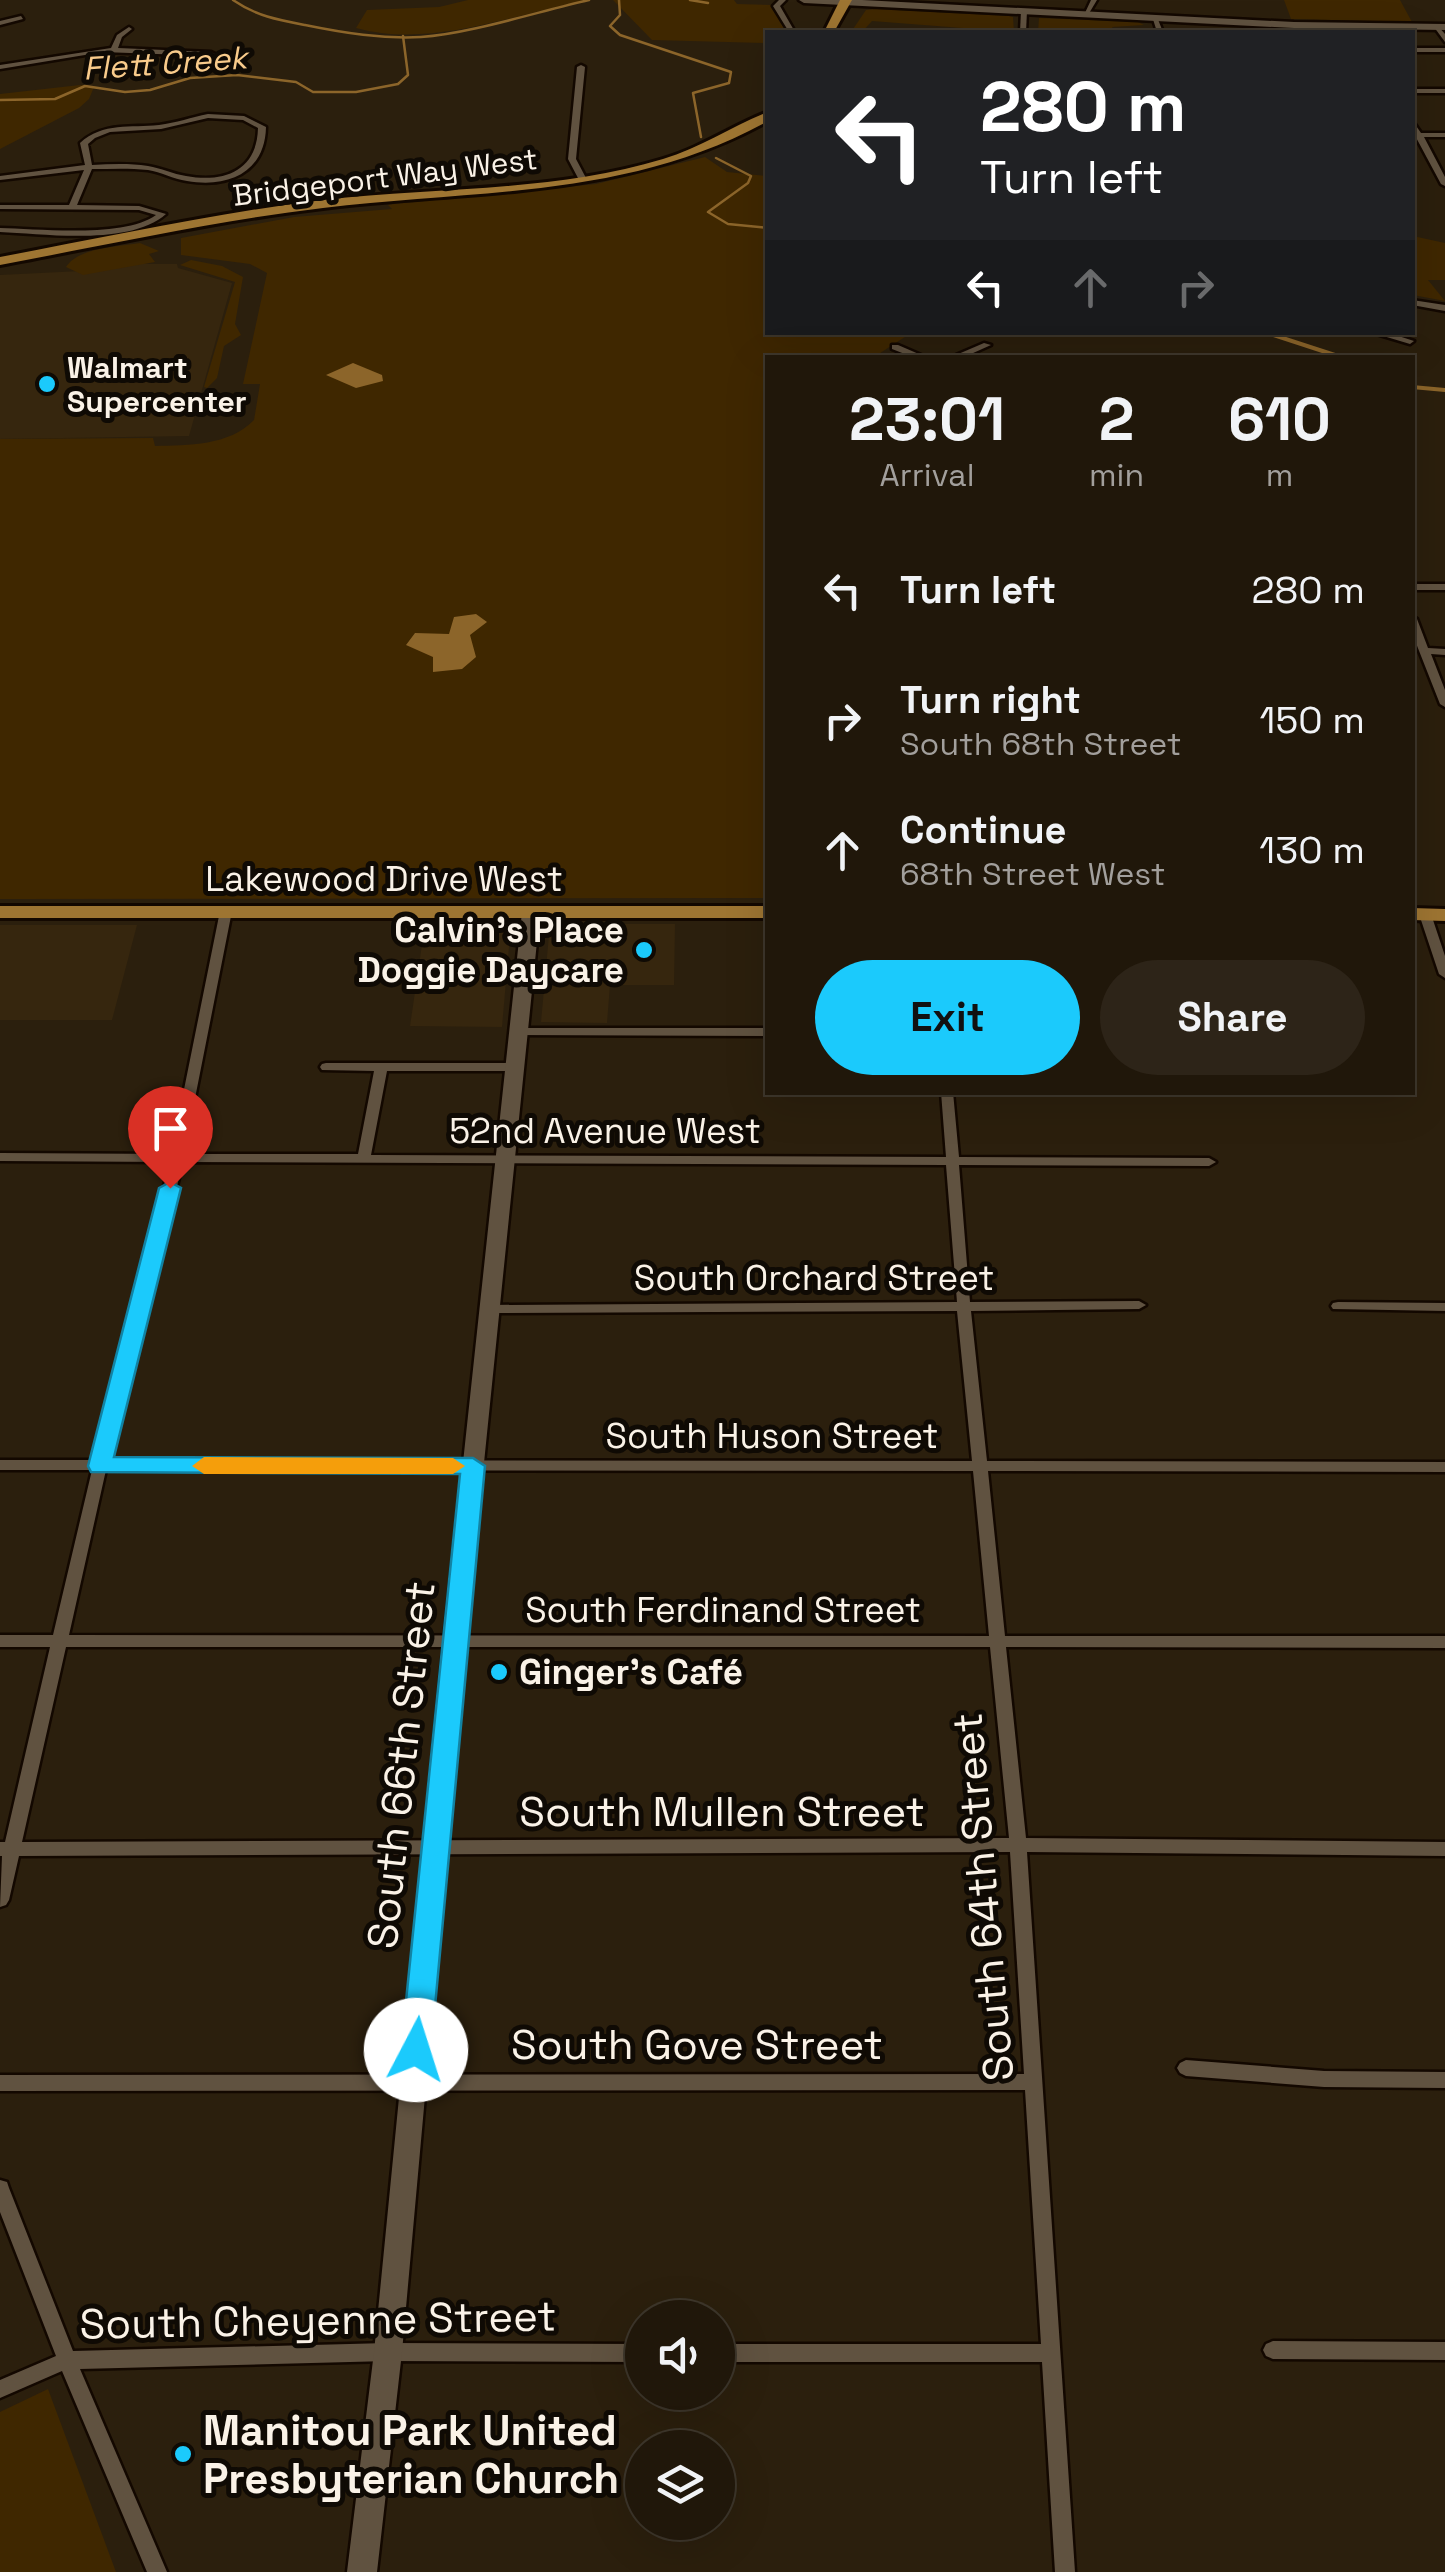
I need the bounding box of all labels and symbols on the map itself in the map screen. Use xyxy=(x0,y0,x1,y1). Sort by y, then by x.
water label: Flett Creek xyxy=(82,37,252,89)
street label: Bridgeport Way West xyxy=(230,139,540,215)
place label: Walmart Supercenter xyxy=(67,348,247,421)
marker: Walmart Supercenter xyxy=(36,373,58,395)
street label: Lakewood Drive West xyxy=(205,857,563,901)
place label: Calvin's Place Doggie Daycare xyxy=(357,908,624,992)
marker: Calvin's Place Doggie Daycare xyxy=(633,939,655,961)
pin xyxy=(128,1086,213,1189)
street label: 52nd Avenue West xyxy=(449,1109,761,1153)
street label: South Orchard Street xyxy=(634,1256,994,1300)
street label: South Huson Street xyxy=(606,1414,938,1458)
street label: South 66th Street xyxy=(355,1579,447,1951)
street label: South Ferdinand Street xyxy=(525,1588,921,1632)
place label: Ginger's Café xyxy=(519,1650,743,1694)
marker: Ginger's Café xyxy=(488,1661,510,1683)
street label: South 64th Street xyxy=(941,1711,1025,2083)
street label: South Mullen Street xyxy=(519,1785,925,1838)
position arrow xyxy=(364,1998,468,2102)
street label: South Gove Street xyxy=(511,2018,883,2071)
street label: South Cheyenne Street xyxy=(79,2289,557,2351)
place label: Manitou Park United Presbyterian Church xyxy=(203,2404,619,2505)
marker: Manitou Park United Presbyterian Church xyxy=(172,2443,194,2465)

